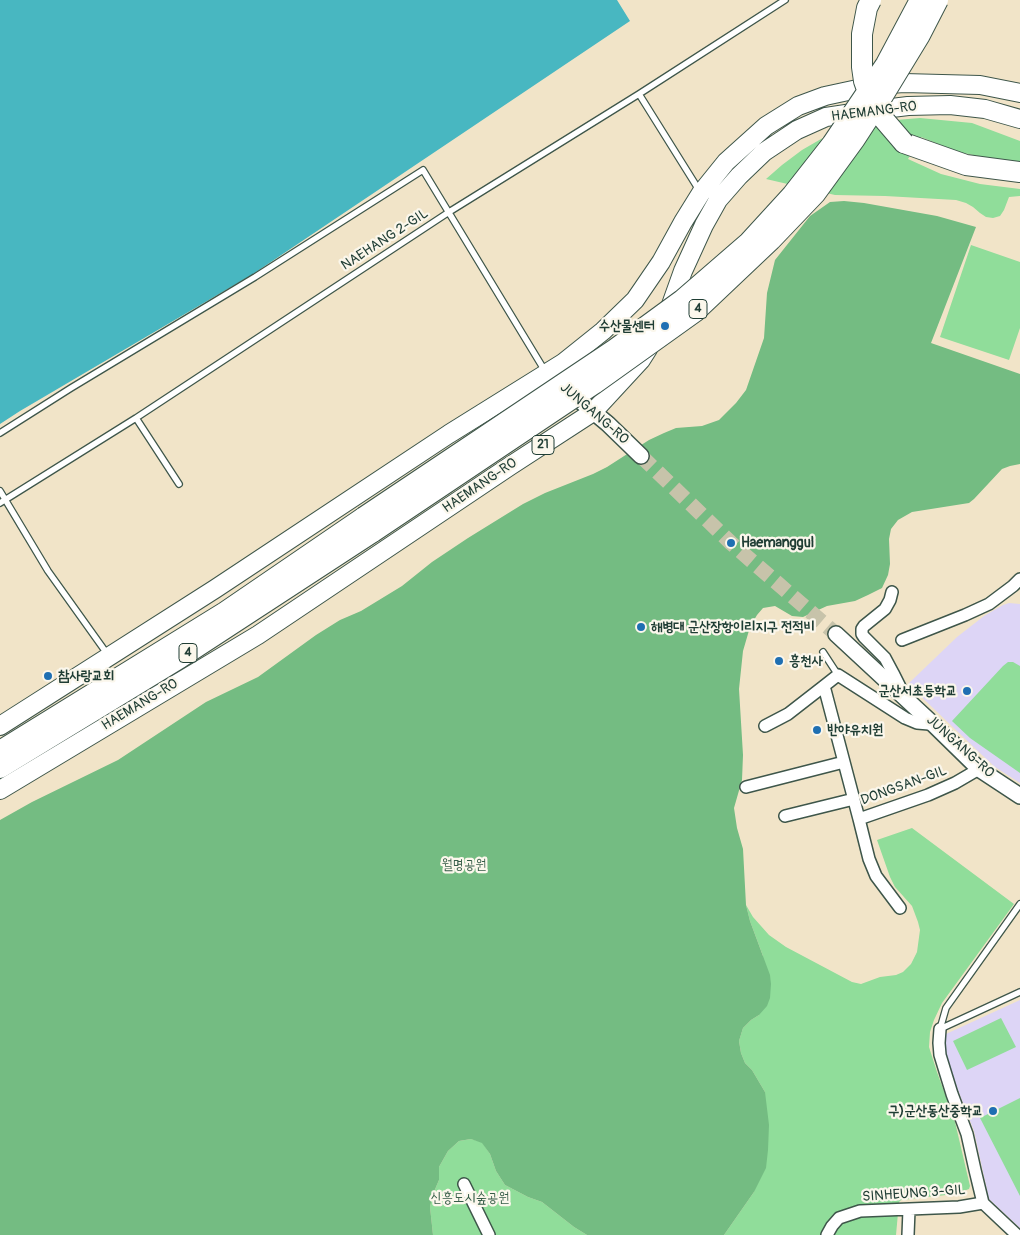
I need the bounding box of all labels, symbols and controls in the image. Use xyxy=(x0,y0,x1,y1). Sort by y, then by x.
street label: HAEMANG-RO xyxy=(830,98,918,126)
street label: NAEHANG 2-GIL xyxy=(338,206,432,274)
road number: 4 xyxy=(689,300,707,318)
place label: 수산물센터 xyxy=(599,318,655,334)
marker: 수산물센터 xyxy=(659,320,671,332)
street label: JUNGANG-RO xyxy=(556,380,632,448)
road number: 21 xyxy=(532,436,554,454)
street label: HAEMANG-RO xyxy=(440,455,520,517)
place label: Haemanggul xyxy=(741,535,814,551)
marker: Haemanggul xyxy=(725,537,737,549)
place label: 해병대 군산장항이리지구 전적비 xyxy=(651,619,815,635)
marker: 해병대 군산장항이리지구 전적비 xyxy=(635,621,647,633)
road number: 4 xyxy=(179,644,197,662)
place label: 흥천사 xyxy=(789,653,823,669)
marker: 흥천사 xyxy=(773,655,785,667)
place label: 참사랑교회 xyxy=(58,668,114,684)
marker: 참사랑교회 xyxy=(42,670,54,682)
street label: HAEMANG-RO xyxy=(99,676,181,734)
place label: 군산서초등학교 xyxy=(878,683,957,699)
marker: 군산서초등학교 xyxy=(961,685,973,697)
street label: JUNGANG-RO xyxy=(923,712,997,782)
place label: 반야유치원 xyxy=(827,722,883,738)
marker: 반야유치원 xyxy=(811,724,823,736)
street label: DONGSAN-GIL xyxy=(859,763,949,809)
park label: 월명공원 xyxy=(441,857,487,873)
place label: 구)군산동산중학교 xyxy=(888,1103,983,1119)
marker: 구)군산동산중학교 xyxy=(987,1105,999,1117)
street label: SINHEUNG 3-GIL xyxy=(862,1182,966,1206)
park label: 신흥도시숲공원 xyxy=(431,1190,509,1206)

